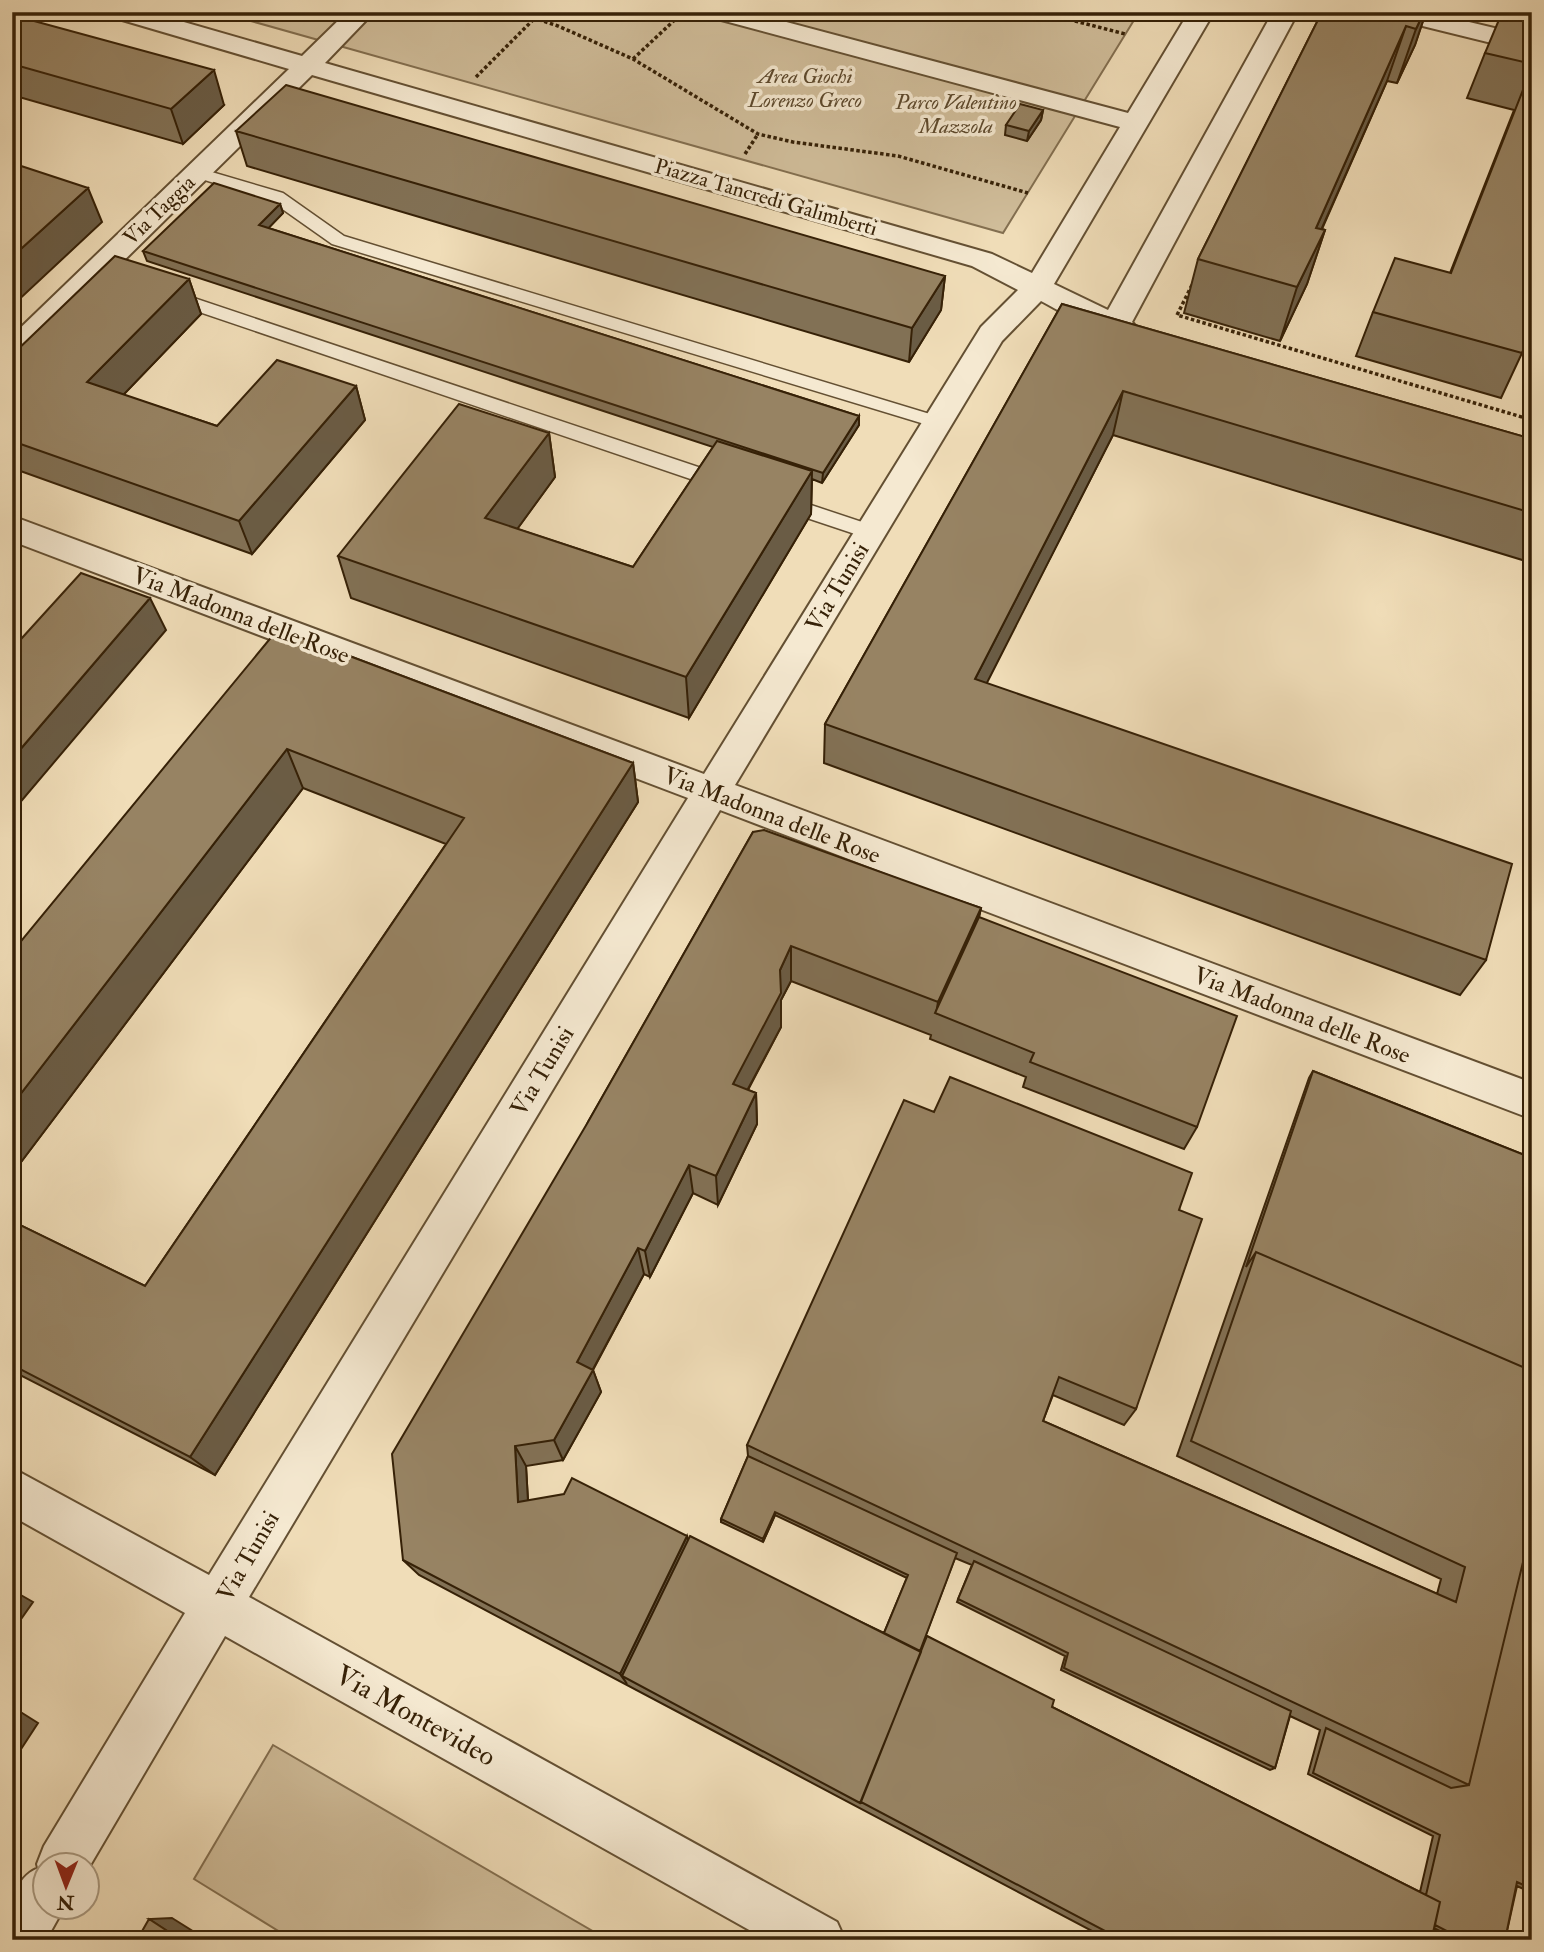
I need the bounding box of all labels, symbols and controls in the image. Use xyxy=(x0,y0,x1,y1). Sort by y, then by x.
park label: Area Giochi Lorenzo Greco xyxy=(747,63,862,114)
park label: Parco Valentino Mazzola xyxy=(894,89,1017,140)
street label: Piazza Tancredi Galimberti xyxy=(651,153,881,242)
street label: Via Taggia xyxy=(118,169,201,251)
street label: Via Tunisi xyxy=(799,537,876,638)
street label: Via Madonna delle Rose xyxy=(128,560,354,671)
street label: Via Madonna delle Rose xyxy=(659,760,885,871)
street label: Via Madonna delle Rose xyxy=(1189,960,1415,1071)
street label: Via Tunisi xyxy=(504,1021,581,1122)
street label: Via Tunisi xyxy=(210,1505,287,1607)
street label: Via Montevideo xyxy=(329,1658,502,1775)
north arrow xyxy=(32,1850,102,1920)
text: N xyxy=(56,1890,75,1914)

